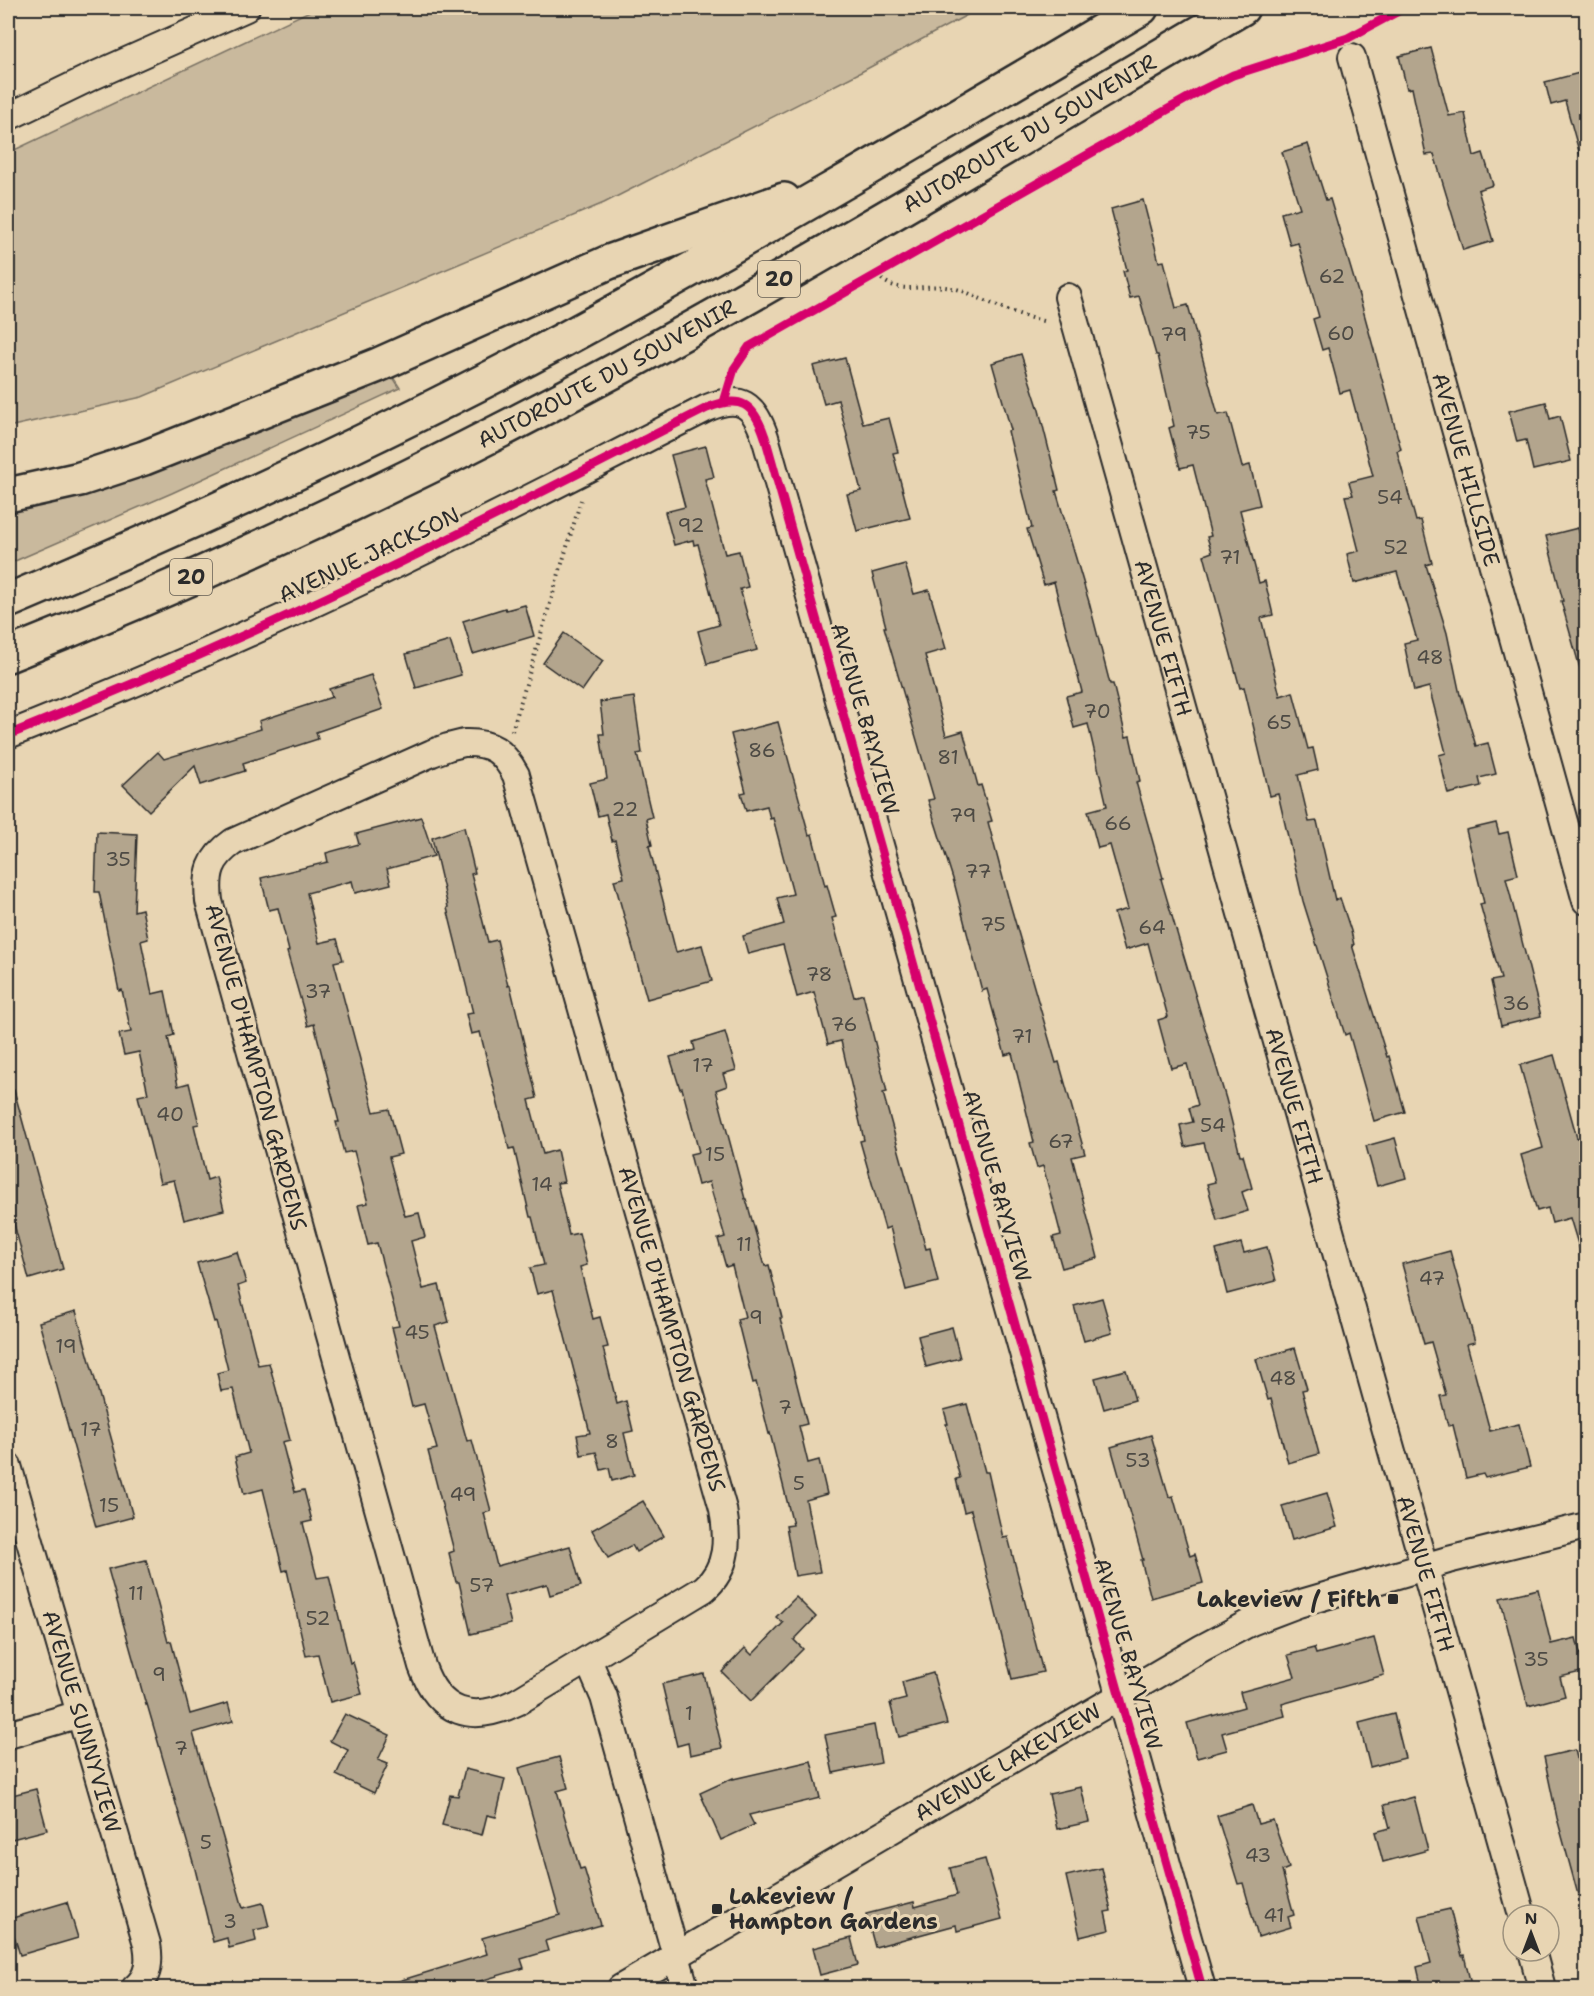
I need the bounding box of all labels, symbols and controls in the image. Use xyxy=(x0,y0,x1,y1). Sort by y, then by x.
street label: AUTOROUTE DU SOUVENIR xyxy=(897,47,1161,219)
road number: 20 xyxy=(758,261,800,297)
house number: 62 xyxy=(1319,263,1345,289)
street label: AUTOROUTE DU SOUVENIR xyxy=(472,292,741,454)
house number: 60 xyxy=(1327,320,1355,346)
house number: 79 xyxy=(1160,321,1188,347)
street label: AVENUE HILLSIDE xyxy=(1426,369,1507,570)
house number: 75 xyxy=(1185,419,1211,445)
house number: 54 xyxy=(1377,484,1403,510)
street label: AVENUE JACKSON xyxy=(274,500,464,610)
house number: 92 xyxy=(678,512,705,538)
house number: 52 xyxy=(1383,534,1409,560)
house number: 71 xyxy=(1219,544,1241,570)
street label: AVENUE FIFTH xyxy=(1128,556,1199,719)
road number: 20 xyxy=(170,559,212,595)
street label: AVENUE BAYVIEW xyxy=(824,620,906,818)
house number: 48 xyxy=(1416,644,1444,670)
house number: 70 xyxy=(1083,698,1111,724)
house number: 65 xyxy=(1266,709,1292,735)
house number: 86 xyxy=(748,737,776,763)
house number: 81 xyxy=(937,744,959,770)
house number: 22 xyxy=(612,796,639,822)
house number: 79 xyxy=(949,802,977,828)
house number: 66 xyxy=(1104,810,1132,836)
house number: 35 xyxy=(105,846,131,872)
house number: 77 xyxy=(965,858,991,884)
street label: AVENUE D'HAMPTON GARDENS xyxy=(198,900,314,1234)
house number: 75 xyxy=(980,911,1006,937)
house number: 64 xyxy=(1138,914,1166,940)
house number: 78 xyxy=(805,961,833,987)
house number: 37 xyxy=(305,978,331,1004)
house number: 36 xyxy=(1502,990,1530,1016)
house number: 76 xyxy=(830,1011,858,1037)
house number: 71 xyxy=(1011,1023,1033,1049)
street label: AVENUE FIFTH xyxy=(1259,1024,1331,1187)
house number: 17 xyxy=(692,1052,714,1078)
street label: AVENUE BAYVIEW xyxy=(956,1087,1038,1285)
house number: 40 xyxy=(156,1101,184,1127)
house number: 54 xyxy=(1200,1112,1226,1138)
house number: 67 xyxy=(1048,1128,1074,1154)
house number: 15 xyxy=(705,1141,725,1167)
street label: AVENUE D'HAMPTON GARDENS xyxy=(612,1163,732,1495)
house number: 14 xyxy=(531,1171,553,1197)
house number: 11 xyxy=(736,1231,752,1257)
house number: 47 xyxy=(1419,1265,1445,1291)
house number: 9 xyxy=(749,1304,763,1330)
house number: 45 xyxy=(404,1319,430,1345)
house number: 19 xyxy=(55,1333,77,1359)
house number: 48 xyxy=(1269,1365,1297,1391)
house number: 7 xyxy=(778,1394,792,1420)
house number: 17 xyxy=(80,1416,102,1442)
house number: 8 xyxy=(605,1428,619,1454)
house number: 53 xyxy=(1125,1447,1151,1473)
house number: 5 xyxy=(793,1470,805,1496)
house number: 49 xyxy=(449,1481,477,1507)
house number: 15 xyxy=(99,1492,119,1518)
street label: AVENUE FIFTH xyxy=(1390,1492,1462,1655)
street label: AVENUE BAYVIEW xyxy=(1087,1555,1169,1753)
house number: 57 xyxy=(469,1572,495,1598)
house number: 11 xyxy=(128,1580,144,1606)
place label: Lakeview / Fifth xyxy=(1196,1585,1381,1614)
marker: Lakeview / Fifth xyxy=(1386,1592,1400,1606)
house number: 52 xyxy=(305,1605,331,1631)
street label: AVENUE SUNNYVIEW xyxy=(36,1607,128,1836)
house number: 35 xyxy=(1523,1646,1549,1672)
house number: 9 xyxy=(152,1661,166,1687)
street label: AVENUE LAKEVIEW xyxy=(909,1696,1106,1828)
house number: 1 xyxy=(685,1700,693,1726)
house number: 7 xyxy=(174,1735,188,1761)
house number: 5 xyxy=(200,1829,212,1855)
house number: 43 xyxy=(1245,1842,1271,1868)
place label: Lakeview / Hampton Gardens xyxy=(729,1882,938,1936)
marker: Lakeview / Hampton Gardens xyxy=(710,1902,724,1916)
house number: 41 xyxy=(1263,1902,1285,1928)
north arrow xyxy=(1501,1903,1561,1963)
house number: 3 xyxy=(223,1908,237,1934)
text: N xyxy=(1525,1908,1537,1929)

